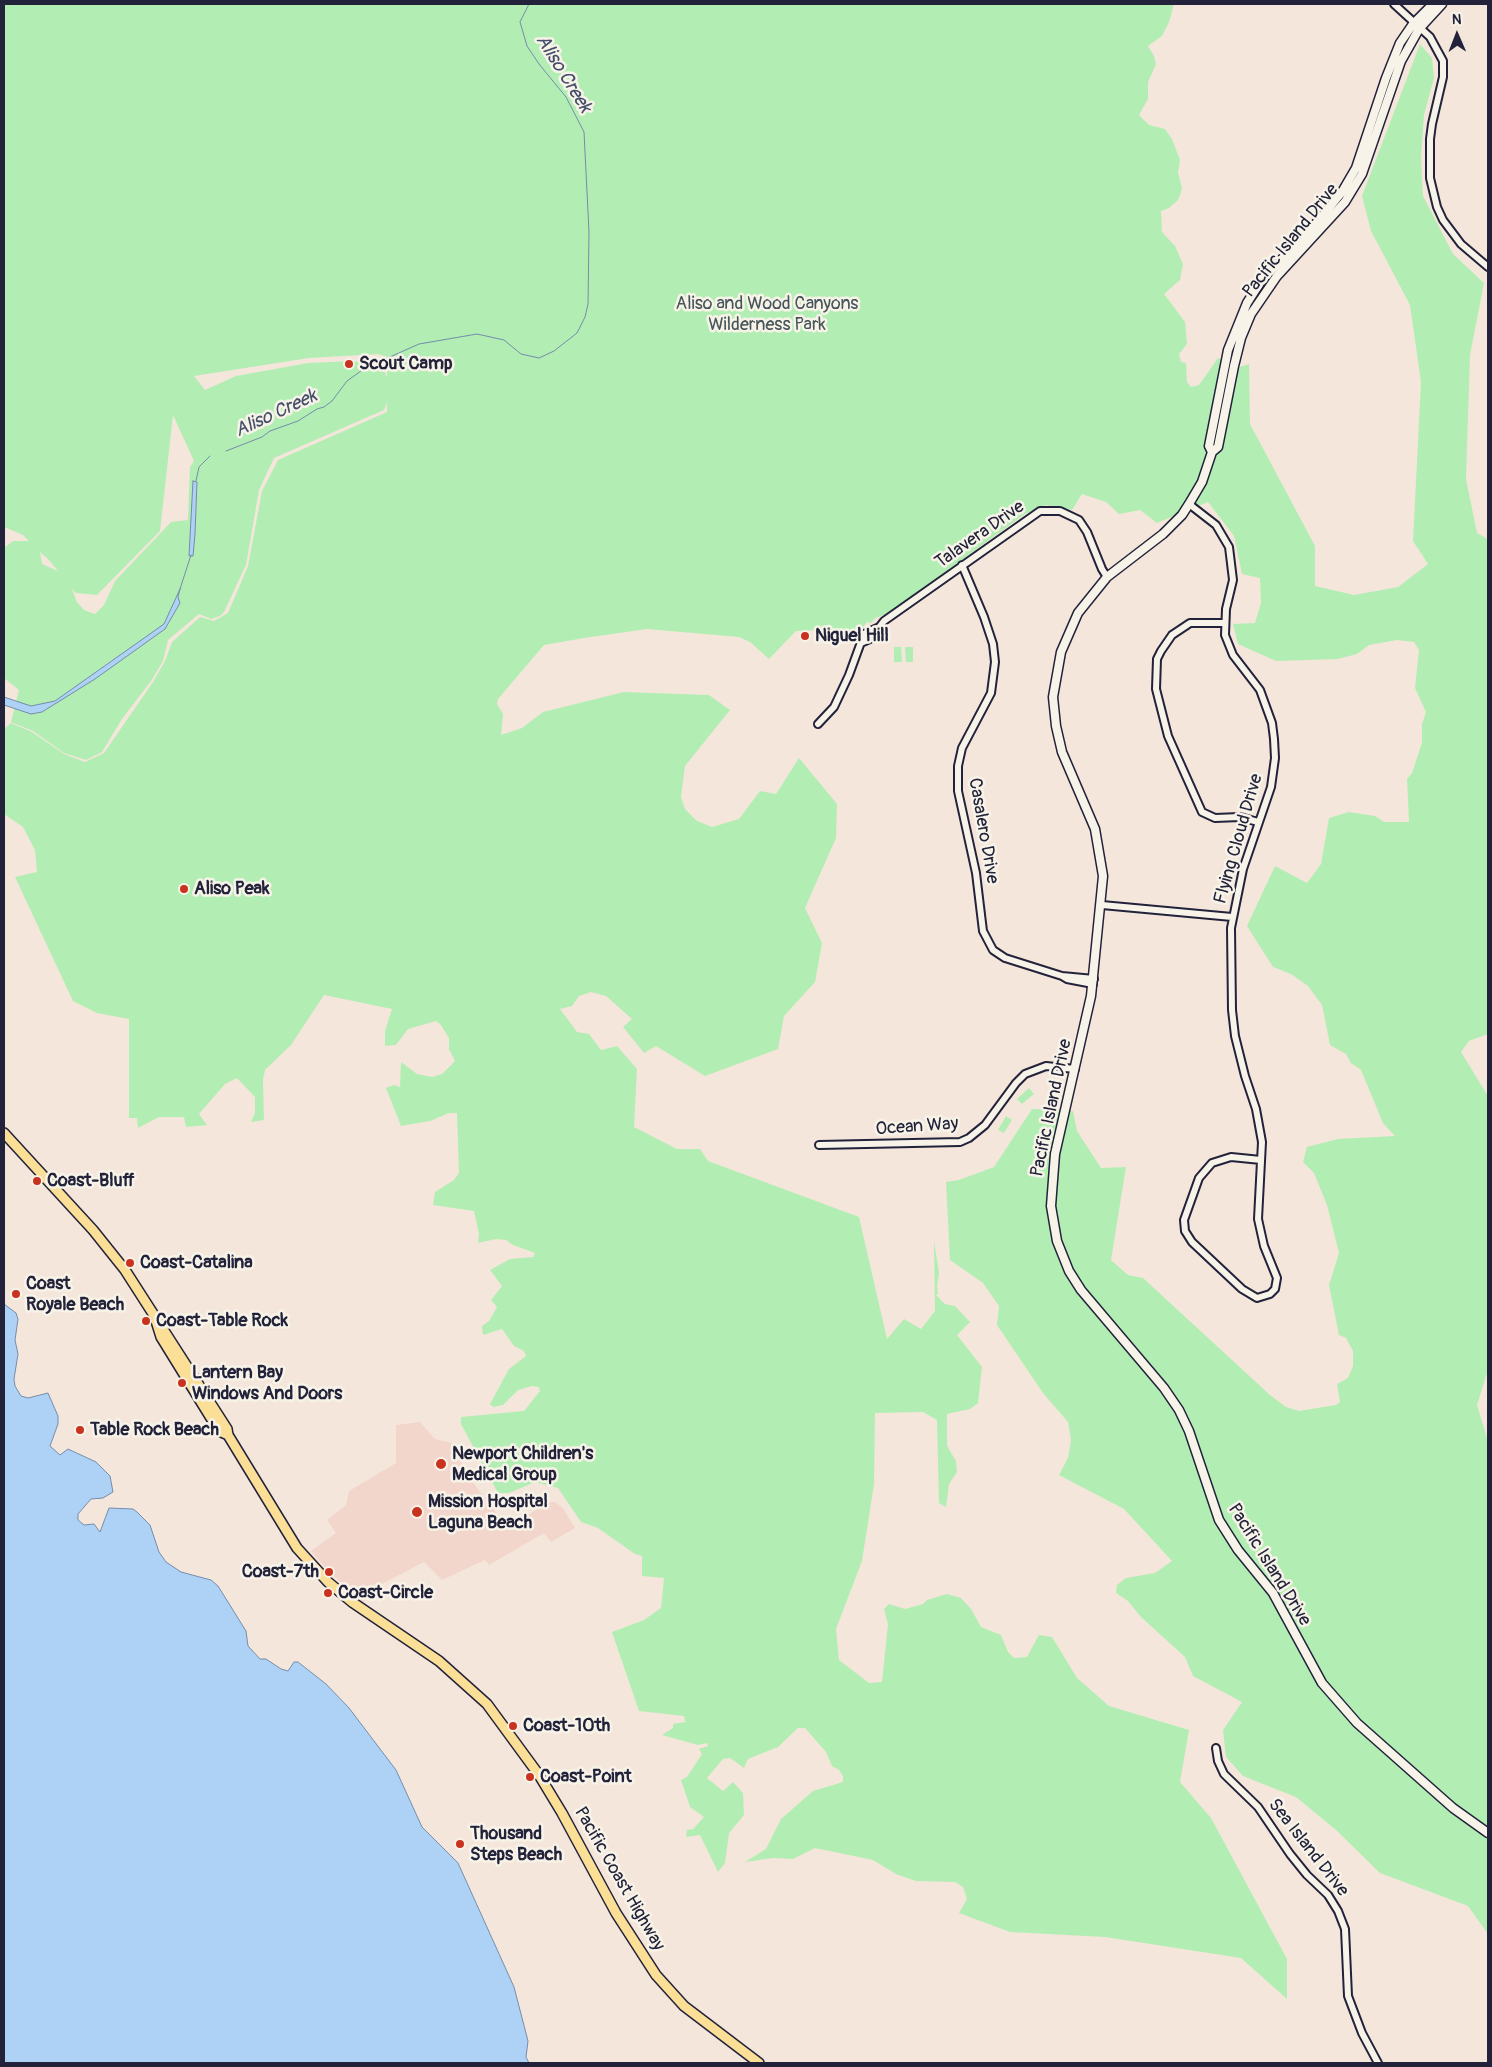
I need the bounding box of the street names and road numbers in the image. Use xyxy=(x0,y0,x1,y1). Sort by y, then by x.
street label: Pacific Island Drive xyxy=(1239,180,1343,302)
street label: Talavera Drive xyxy=(931,496,1029,574)
street label: Flying Cloud Drive xyxy=(1210,772,1268,906)
street label: Casalero Drive xyxy=(963,776,1003,886)
street label: Pacific Island Drive xyxy=(1027,1037,1077,1179)
street label: Ocean Way xyxy=(875,1113,959,1141)
street label: Pacific Island Drive xyxy=(1223,1500,1315,1630)
street label: Sea Island Drive xyxy=(1263,1795,1353,1901)
street label: Pacific Coast Highway xyxy=(569,1803,669,1955)

